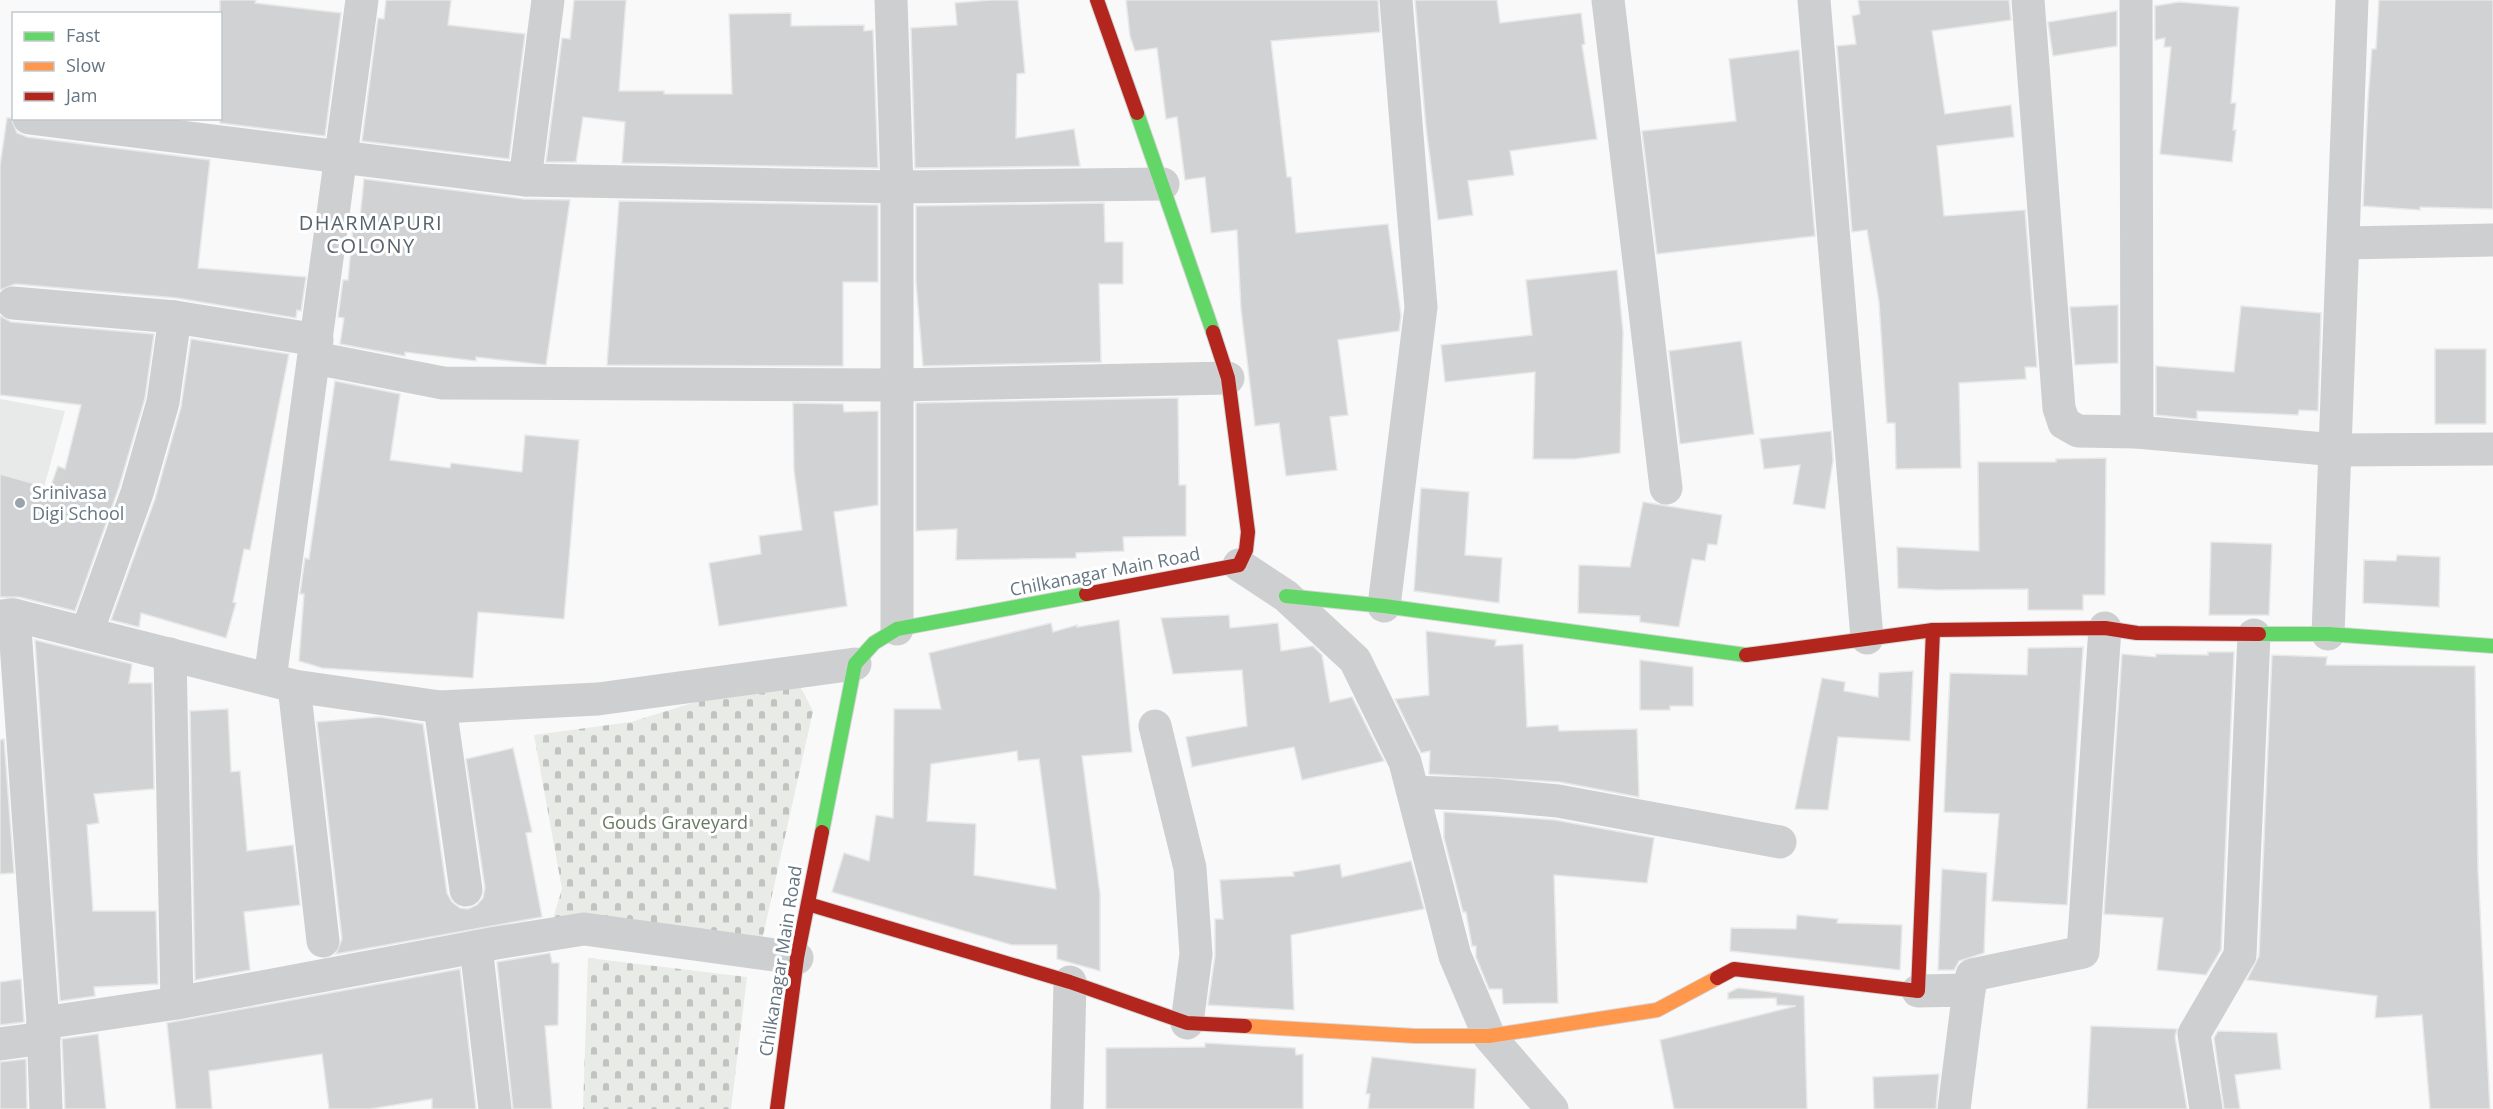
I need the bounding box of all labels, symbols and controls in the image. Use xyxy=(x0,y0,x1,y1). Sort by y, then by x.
legend xyxy=(12,12,222,120)
text: Fast xyxy=(66,23,100,47)
text: Slow xyxy=(66,53,105,77)
text: Jam xyxy=(64,83,98,107)
district label: DHARMAPURI COLONY xyxy=(299,209,443,259)
place label: Srinivasa Digi School xyxy=(32,480,124,525)
marker: Srinivasa Digi School xyxy=(13,496,27,510)
street label: Chilkanagar Main Road xyxy=(1008,541,1202,601)
park label: Gouds Graveyard xyxy=(602,810,748,834)
street label: Chilkanagar Main Road xyxy=(753,864,807,1058)

